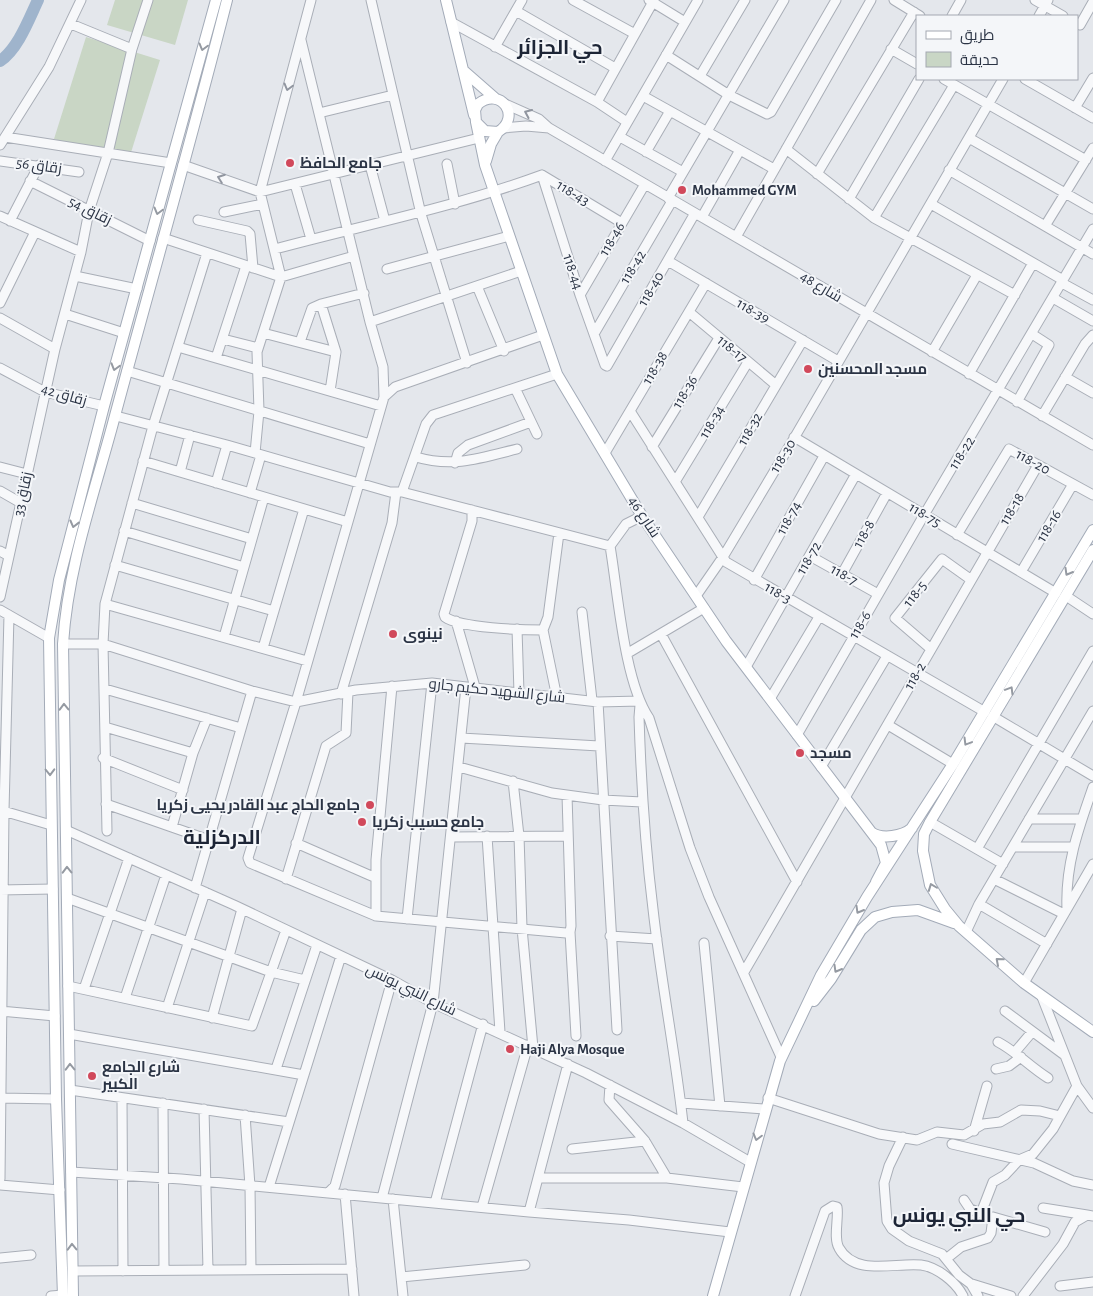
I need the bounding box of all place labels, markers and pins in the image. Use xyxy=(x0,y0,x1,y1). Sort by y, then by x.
place label: جامع الحافظ xyxy=(300,156,382,173)
marker: جامع الحافظ xyxy=(284,157,296,169)
place label: Mohammed GYM xyxy=(692,183,797,198)
marker: Mohammed GYM xyxy=(676,184,688,196)
place label: مسجد المحسنين xyxy=(818,362,927,378)
marker: مسجد المحسنين xyxy=(802,363,814,375)
place label: نينوى xyxy=(403,627,443,643)
marker: نينوى xyxy=(387,628,399,640)
place label: مسجد xyxy=(810,746,852,761)
marker: مسجد xyxy=(794,747,806,759)
place label: جامع الحاج عبد القادر يحيى زكريا xyxy=(156,798,360,815)
marker: جامع الحاج عبد القادر يحيى زكريا xyxy=(364,799,376,811)
place label: جامع حسيب زكريا xyxy=(372,815,484,832)
marker: جامع حسيب زكريا xyxy=(356,816,368,828)
place label: Haji Alya Mosque xyxy=(520,1042,625,1057)
marker: Haji Alya Mosque xyxy=(504,1043,516,1055)
place label: شارع الجامع الكبير xyxy=(101,1059,180,1093)
marker: شارع الجامع الكبير xyxy=(86,1070,98,1082)

